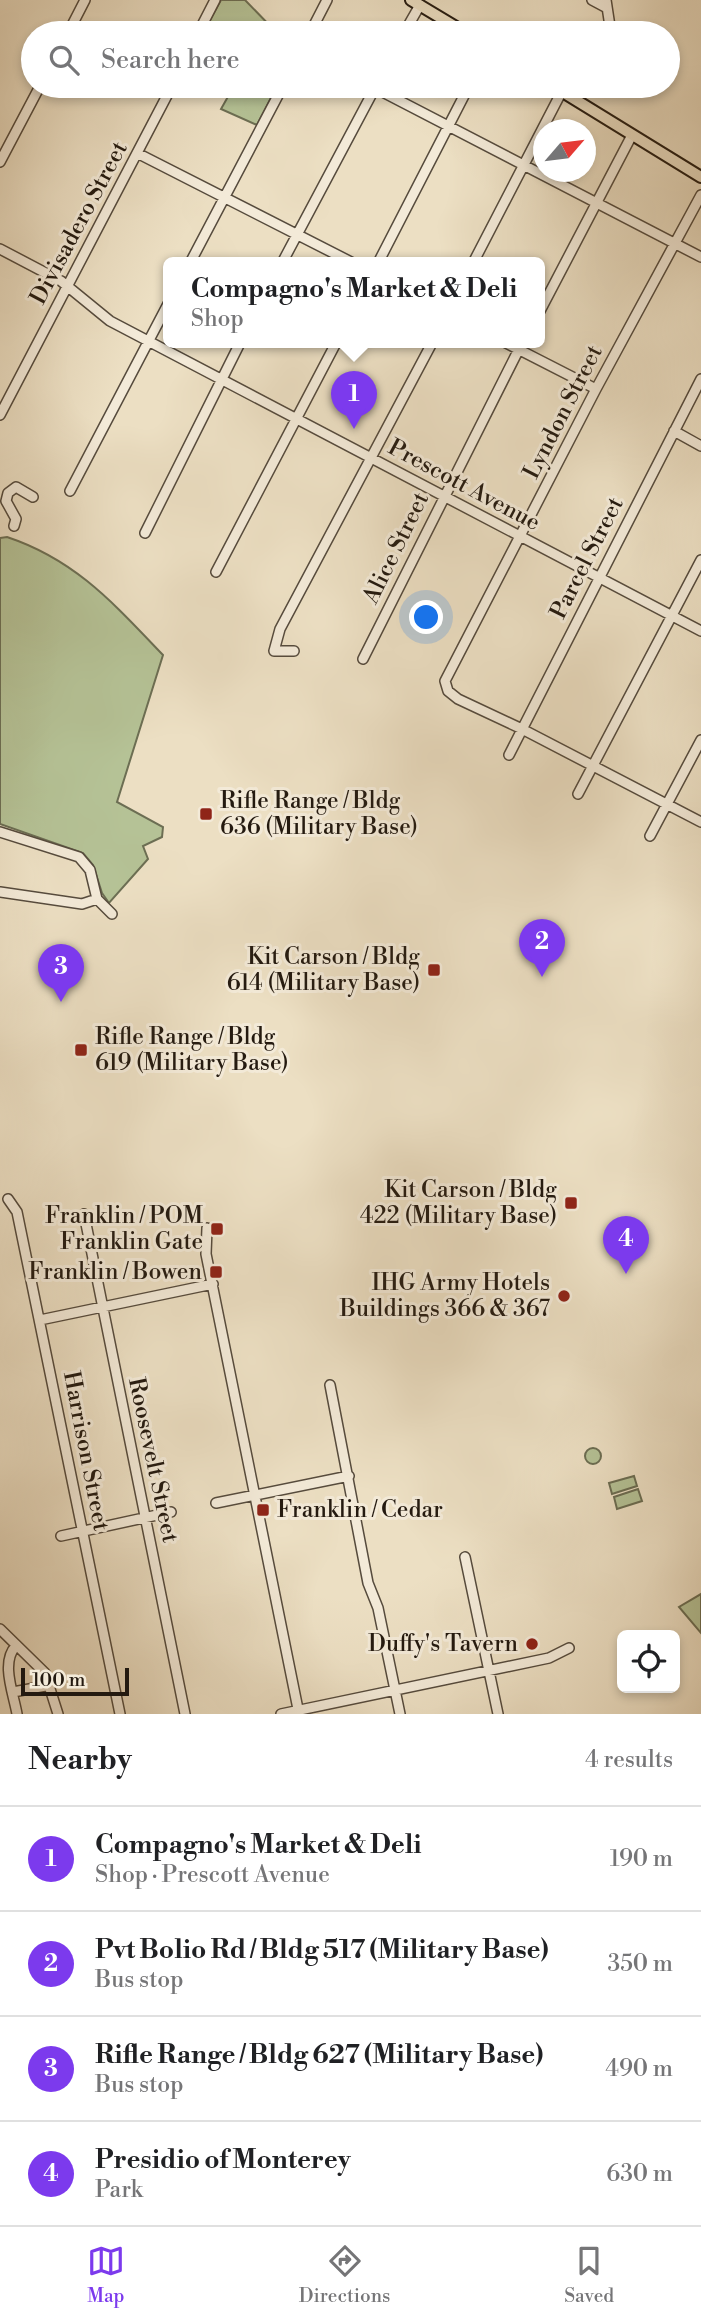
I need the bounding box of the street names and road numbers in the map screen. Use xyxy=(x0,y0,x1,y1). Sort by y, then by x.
street label: Divisadero Street xyxy=(24,137,134,309)
street label: Lyndon Street xyxy=(517,340,609,484)
street label: Prescott Avenue xyxy=(383,433,545,537)
street label: Alice Street xyxy=(357,488,435,609)
street label: Parcel Street xyxy=(544,492,630,624)
street label: Harrison Street xyxy=(57,1369,115,1533)
street label: Roosevelt Street xyxy=(122,1375,184,1545)

